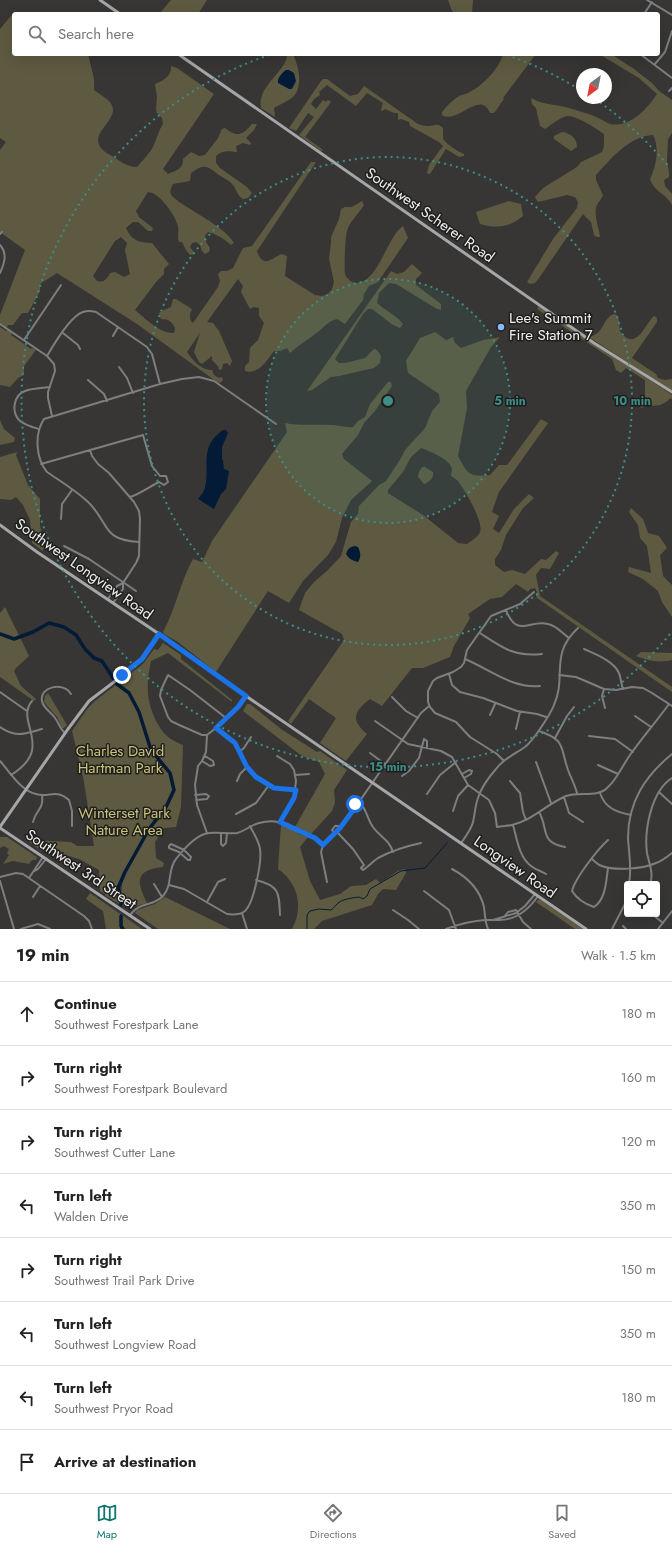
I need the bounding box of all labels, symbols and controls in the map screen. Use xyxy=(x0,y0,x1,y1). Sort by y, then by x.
search box xyxy=(12,12,660,56)
icon: search xyxy=(26,23,48,45)
text: Search here xyxy=(58,23,134,45)
north arrow xyxy=(576,68,612,104)
street label: Southwest Scherer Road xyxy=(361,162,499,268)
place label: Lee's Summit Fire Station 7 xyxy=(509,307,593,346)
marker: Lee's Summit Fire Station 7 xyxy=(496,322,506,332)
text: 5 min xyxy=(494,392,526,410)
text: 10 min xyxy=(613,392,651,410)
centre of rings xyxy=(381,394,395,408)
street label: Southwest Longview Road xyxy=(11,513,157,625)
route end xyxy=(113,666,131,684)
park label: Charles David Hartman Park xyxy=(76,740,164,779)
text: 15 min xyxy=(369,758,407,776)
route start xyxy=(346,795,364,813)
park label: Winterset Park Nature Area xyxy=(78,802,170,841)
street label: Southwest 3rd Street xyxy=(21,824,141,915)
street label: Longview Road xyxy=(469,830,561,904)
map controls xyxy=(624,881,660,917)
button: locate xyxy=(624,881,660,917)
text: 19 min xyxy=(16,943,70,967)
text: Walk · 1.5 km xyxy=(581,946,656,965)
text: Continue xyxy=(54,993,117,1015)
icon: ahead xyxy=(16,1003,38,1025)
text: 180 m xyxy=(621,1004,656,1023)
text: Southwest Forestpark Lane xyxy=(54,1015,198,1034)
text: Turn right xyxy=(54,1057,122,1079)
icon: right xyxy=(16,1067,38,1089)
text: 160 m xyxy=(621,1068,656,1087)
text: Southwest Forestpark Boulevard xyxy=(54,1079,227,1098)
text: Turn right xyxy=(54,1121,122,1143)
icon: right xyxy=(16,1131,38,1153)
text: 120 m xyxy=(621,1132,656,1151)
text: Southwest Cutter Lane xyxy=(54,1143,175,1162)
text: Turn left xyxy=(54,1185,112,1207)
icon: left xyxy=(16,1195,38,1217)
text: 350 m xyxy=(620,1196,656,1215)
text: Walden Drive xyxy=(54,1207,129,1226)
text: Turn right xyxy=(54,1249,122,1271)
icon: right xyxy=(16,1259,38,1281)
text: 150 m xyxy=(621,1260,656,1279)
text: Southwest Trail Park Drive xyxy=(54,1271,194,1290)
text: Turn left xyxy=(54,1313,112,1335)
icon: left xyxy=(16,1323,38,1345)
text: 350 m xyxy=(620,1324,656,1343)
text: Southwest Longview Road xyxy=(54,1335,196,1354)
text: Turn left xyxy=(54,1377,112,1399)
icon: left xyxy=(16,1387,38,1409)
text: 180 m xyxy=(621,1388,656,1407)
text: Southwest Pryor Road xyxy=(54,1399,173,1418)
icon: arrive xyxy=(16,1451,38,1473)
text: Arrive at destination xyxy=(54,1451,196,1473)
tab: Map xyxy=(96,1502,118,1542)
tab: Directions xyxy=(310,1502,356,1542)
tab: Saved xyxy=(548,1502,576,1542)

